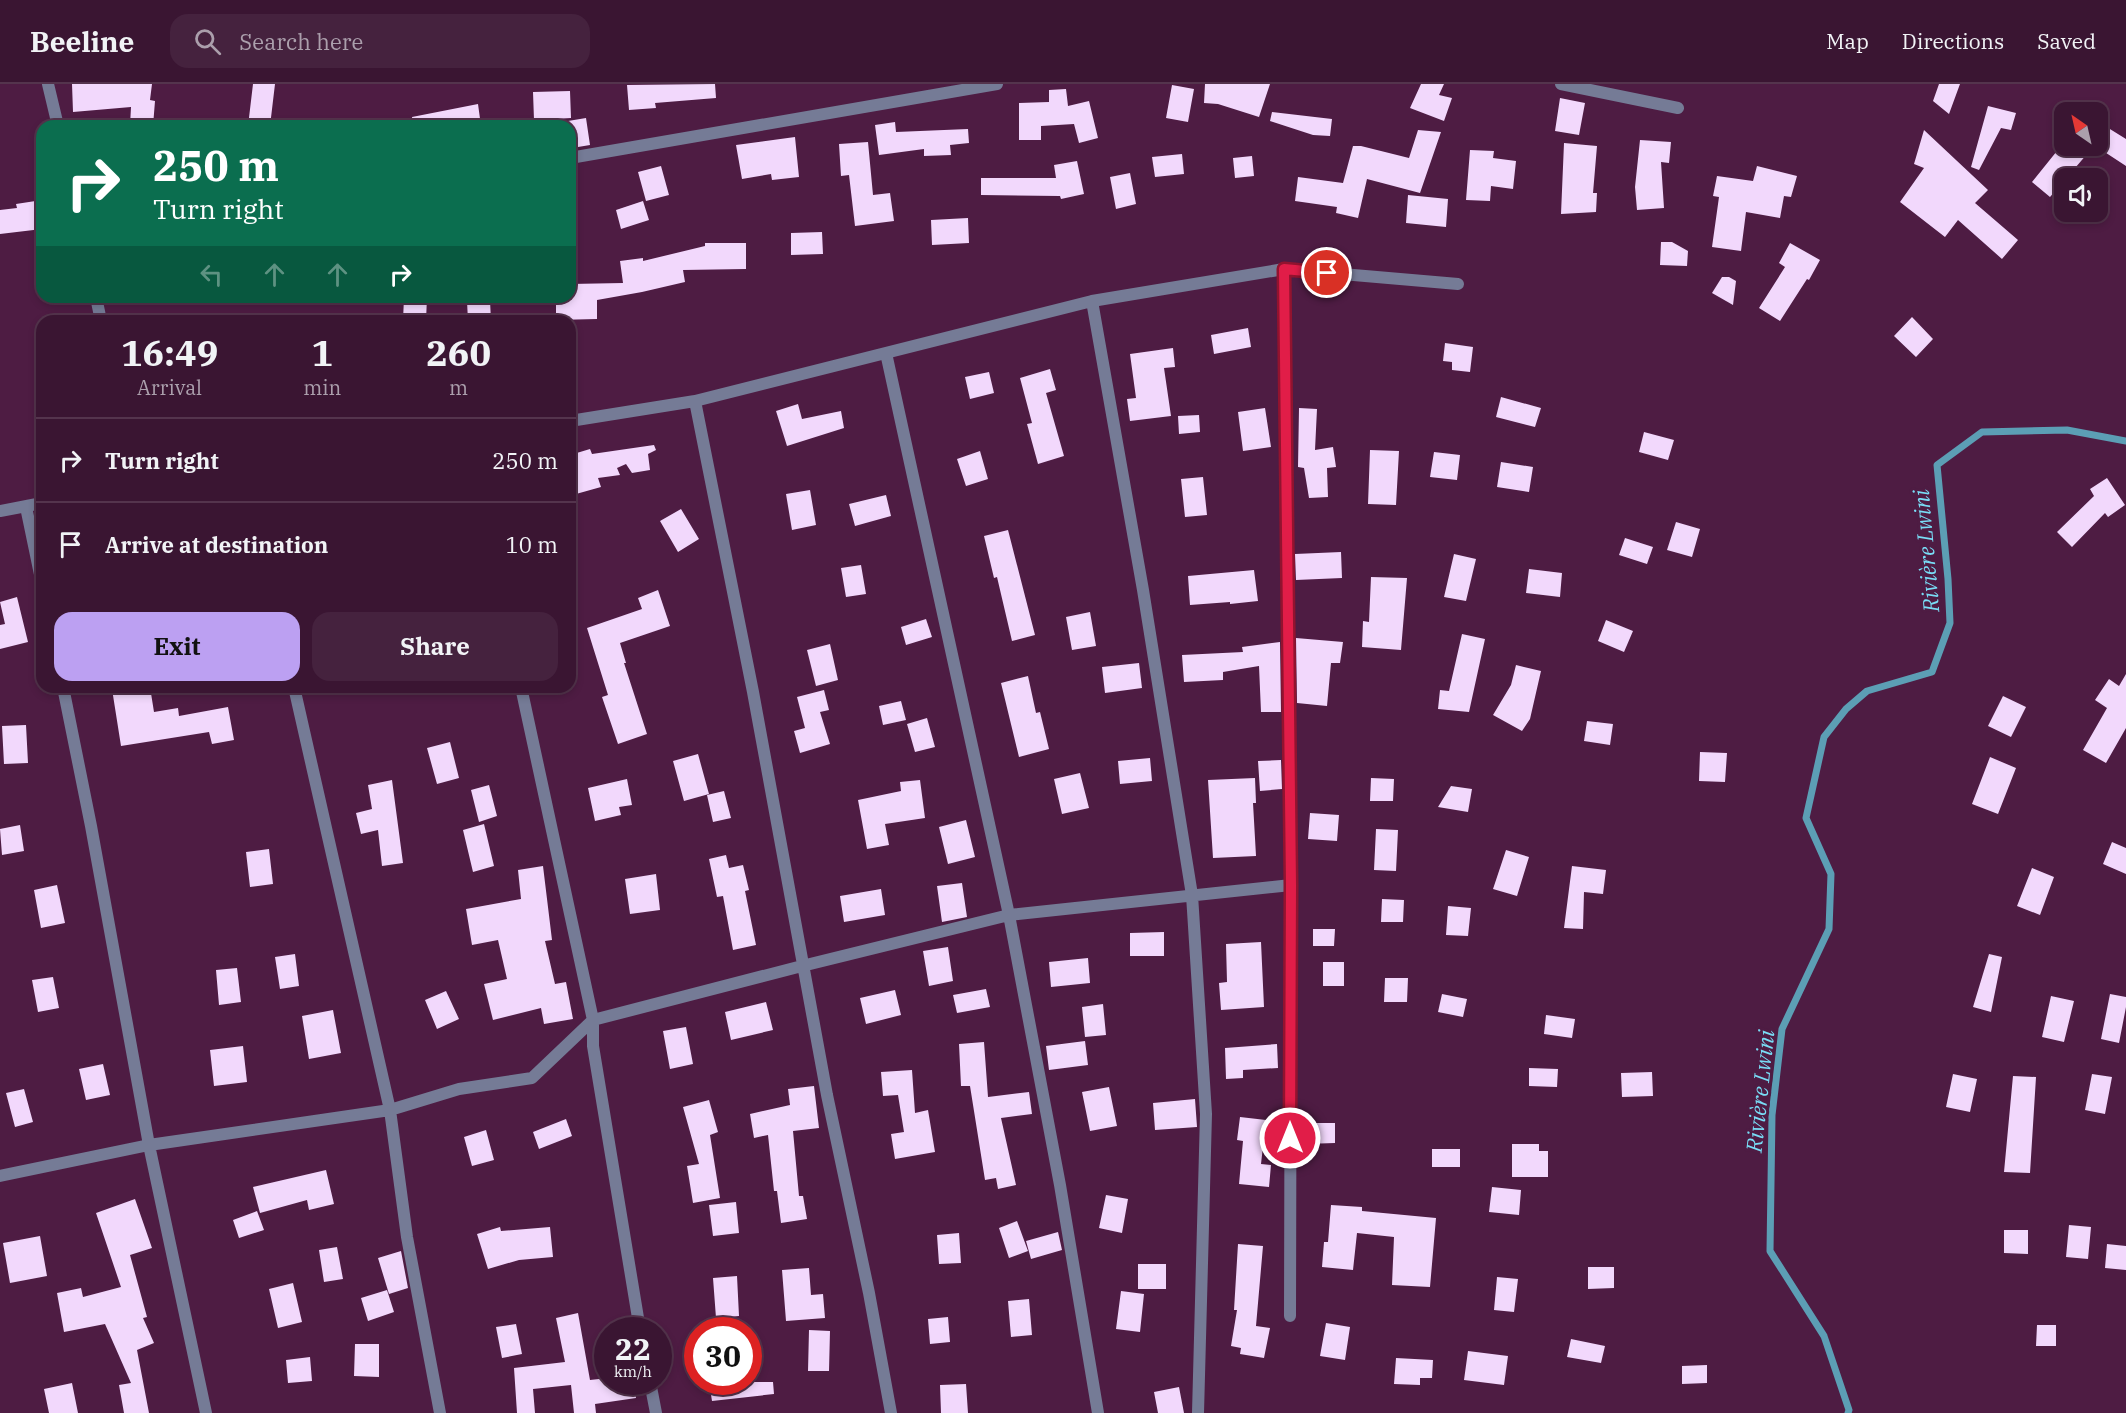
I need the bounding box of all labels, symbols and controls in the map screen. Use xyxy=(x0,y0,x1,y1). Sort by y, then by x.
search box xyxy=(170,14,590,68)
text: Beeline xyxy=(30,23,134,60)
icon: search xyxy=(191,25,224,58)
text: Search here xyxy=(239,27,363,56)
text: Map xyxy=(1826,27,1869,55)
text: Directions xyxy=(1902,27,2004,55)
text: Saved xyxy=(2037,27,2096,55)
north arrow xyxy=(2054,102,2108,156)
map controls xyxy=(2054,102,2108,222)
text: 250 m xyxy=(153,138,279,193)
icon: right xyxy=(54,144,132,222)
button: sound xyxy=(2054,168,2108,222)
text: Turn right xyxy=(153,191,284,226)
pin xyxy=(1301,247,1352,298)
icon: arrive xyxy=(1310,256,1343,289)
icon: left xyxy=(195,258,228,291)
icon: ahead xyxy=(258,258,291,291)
icon: ahead xyxy=(321,258,354,291)
icon: right xyxy=(384,258,417,291)
text: 16:49 xyxy=(121,329,218,376)
text: 1 xyxy=(311,329,333,376)
text: 260 xyxy=(426,329,491,376)
text: Arrival xyxy=(137,374,202,401)
text: min xyxy=(303,374,341,401)
text: m xyxy=(449,374,468,401)
icon: right xyxy=(54,444,87,477)
text: Turn right xyxy=(105,446,219,475)
text: 250 m xyxy=(492,446,558,475)
water label: Rivière Lwini xyxy=(1906,488,1945,615)
icon: arrive xyxy=(54,528,87,561)
text: Arrive at destination xyxy=(105,530,328,559)
text: 10 m xyxy=(506,530,558,559)
button: Exit xyxy=(54,612,300,681)
button: Share xyxy=(312,612,558,681)
water label: Rivière Lwini xyxy=(1739,1028,1780,1155)
position arrow xyxy=(1258,1106,1322,1170)
speed limit sign: 30 xyxy=(684,1317,762,1395)
text: 22 xyxy=(615,1329,651,1368)
text: km/h xyxy=(614,1362,652,1381)

